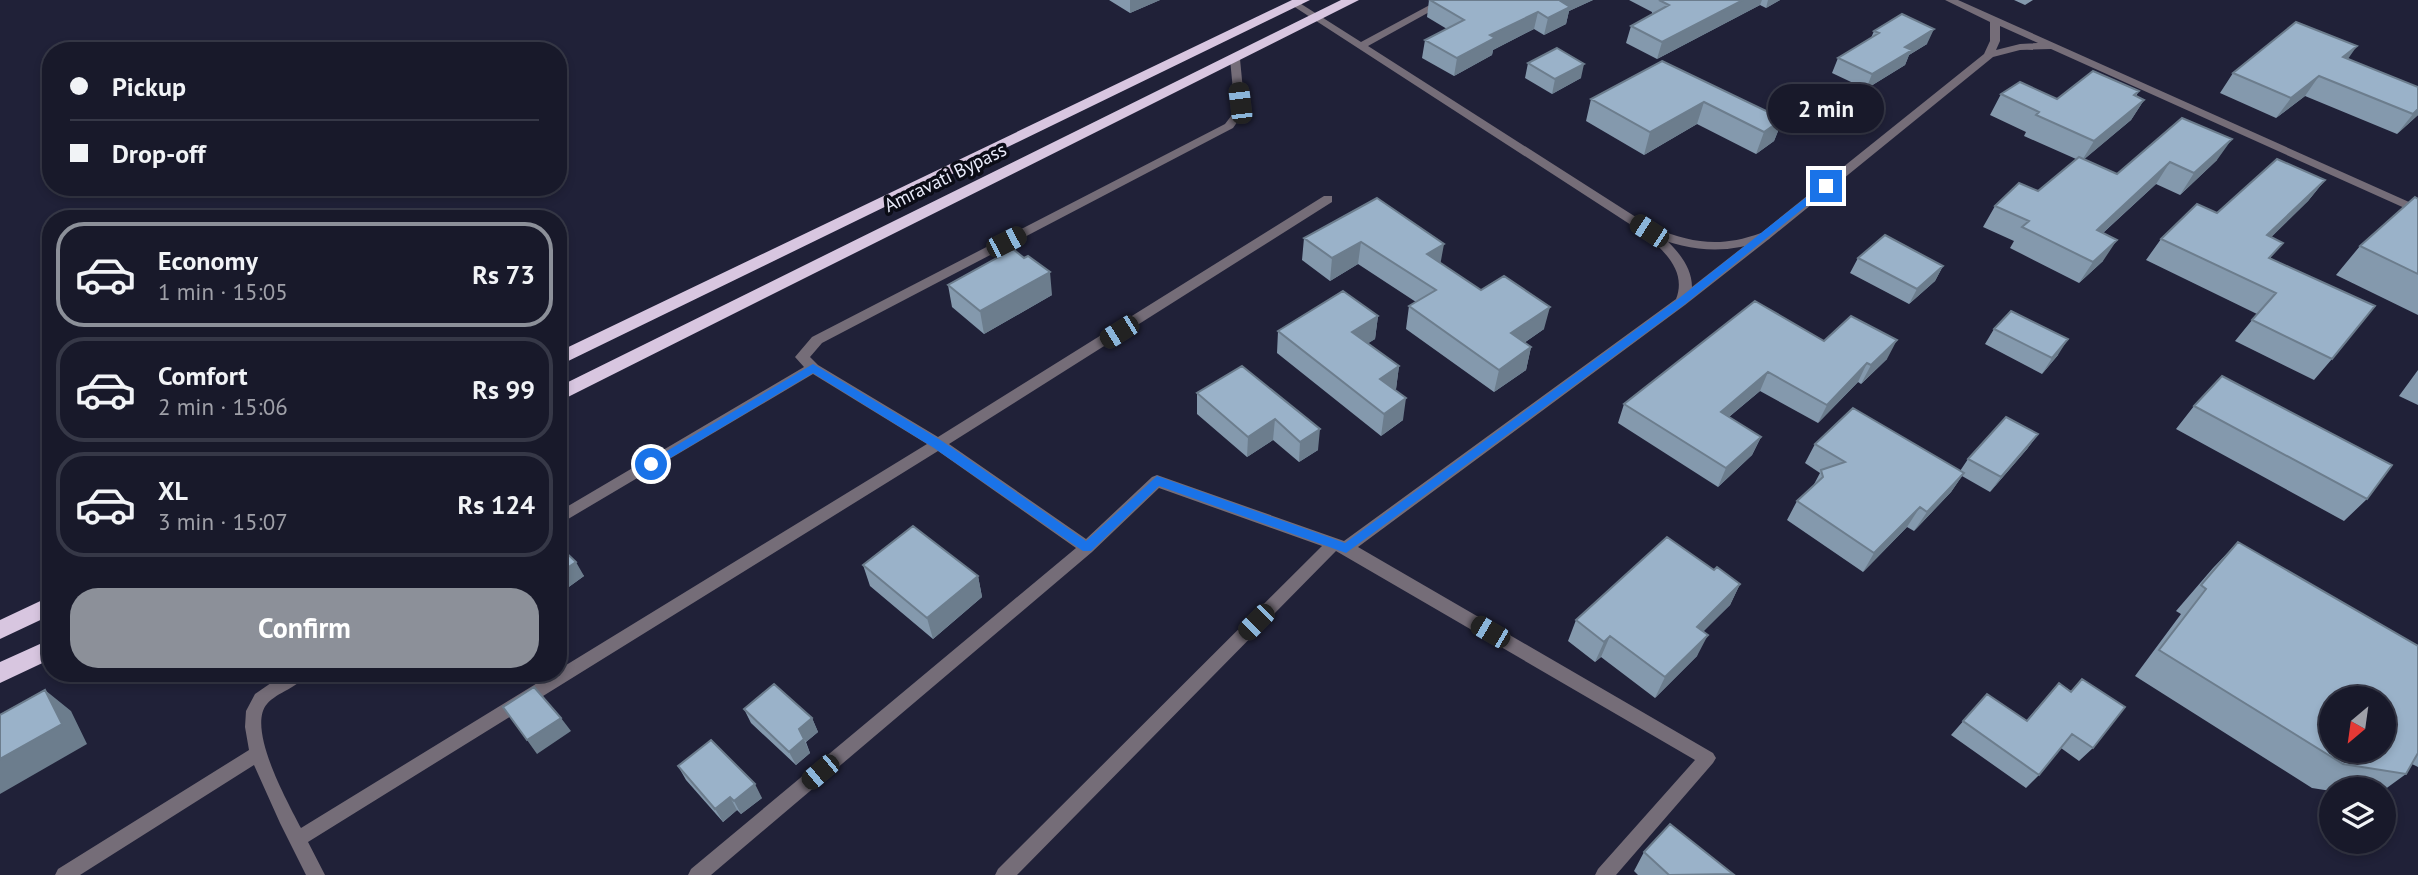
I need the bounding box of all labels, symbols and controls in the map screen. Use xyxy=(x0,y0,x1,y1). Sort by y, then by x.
text: Pickup xyxy=(112,70,186,103)
car xyxy=(1228,81,1253,125)
callout: 2 min xyxy=(1768,85,1884,134)
text: 2 min xyxy=(1798,94,1854,123)
text: Drop-off xyxy=(112,137,206,170)
street label: Amravati Bypass xyxy=(880,137,1010,217)
route end xyxy=(1810,170,1842,202)
car xyxy=(1626,211,1673,251)
car xyxy=(983,223,1030,261)
icon: car xyxy=(74,243,137,306)
text: Economy xyxy=(158,244,258,277)
text: Rs 73 xyxy=(472,258,535,291)
text: 1 min · 15:05 xyxy=(158,277,288,306)
car xyxy=(1096,312,1143,352)
icon: car xyxy=(74,358,137,421)
text: Comfort xyxy=(158,359,248,392)
text: Rs 99 xyxy=(472,373,535,406)
text: 2 min · 15:06 xyxy=(158,392,288,421)
route start xyxy=(635,448,667,480)
icon: car xyxy=(74,473,137,536)
text: XL xyxy=(158,474,188,507)
text: Rs 124 xyxy=(458,488,535,521)
text: 3 min · 15:07 xyxy=(158,507,288,536)
button: Confirm xyxy=(70,588,539,668)
car xyxy=(1234,600,1279,644)
car xyxy=(1467,612,1514,652)
north arrow xyxy=(2319,686,2396,763)
map controls xyxy=(2319,686,2396,854)
car xyxy=(798,750,843,794)
button: layers xyxy=(2319,777,2396,854)

